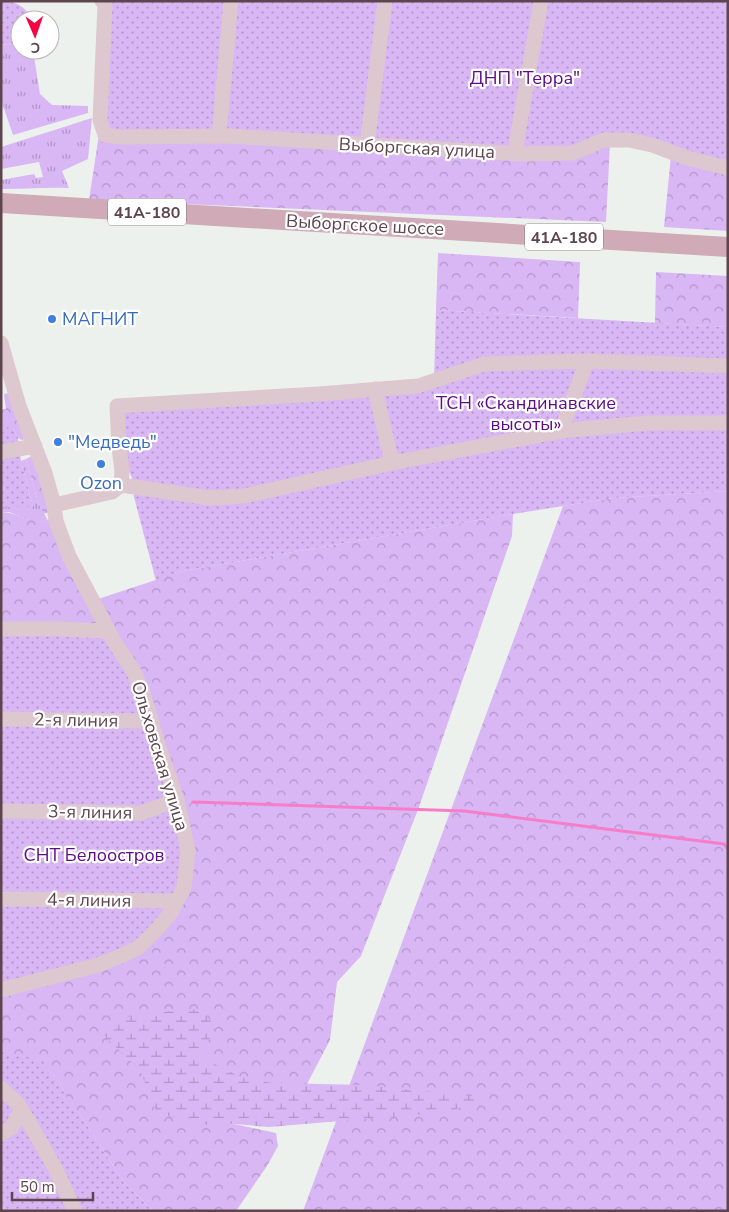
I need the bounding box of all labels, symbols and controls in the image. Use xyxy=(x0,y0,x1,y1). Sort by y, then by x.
north arrow xyxy=(10,10,60,60)
text: С xyxy=(30,38,41,57)
park label: ДНП "Терра" xyxy=(470,66,580,90)
street label: Выборгская улица xyxy=(338,132,496,164)
road number: 41А-180 xyxy=(108,198,186,226)
street label: Выборгское шоссе xyxy=(285,209,445,241)
road number: 41А-180 xyxy=(525,223,603,250)
place label: МАГНИТ xyxy=(62,307,138,331)
marker: МАГНИТ xyxy=(46,313,58,325)
park label: ТСН «Скандинавские высоты» xyxy=(436,391,616,436)
place label: "Медведь" xyxy=(68,430,157,454)
marker: "Медведь" xyxy=(52,436,64,448)
marker: Ozon xyxy=(95,458,107,470)
place label: Ozon xyxy=(80,471,122,495)
street label: Ольховская улица xyxy=(126,678,194,834)
street label: 2-я линия xyxy=(34,707,118,733)
street label: 3-я линия xyxy=(48,799,132,825)
park label: СНТ Белоостров xyxy=(24,843,165,867)
street label: 4-я линия xyxy=(47,887,131,913)
scale bar xyxy=(12,1170,94,1202)
text: 50 m xyxy=(20,1177,55,1197)

